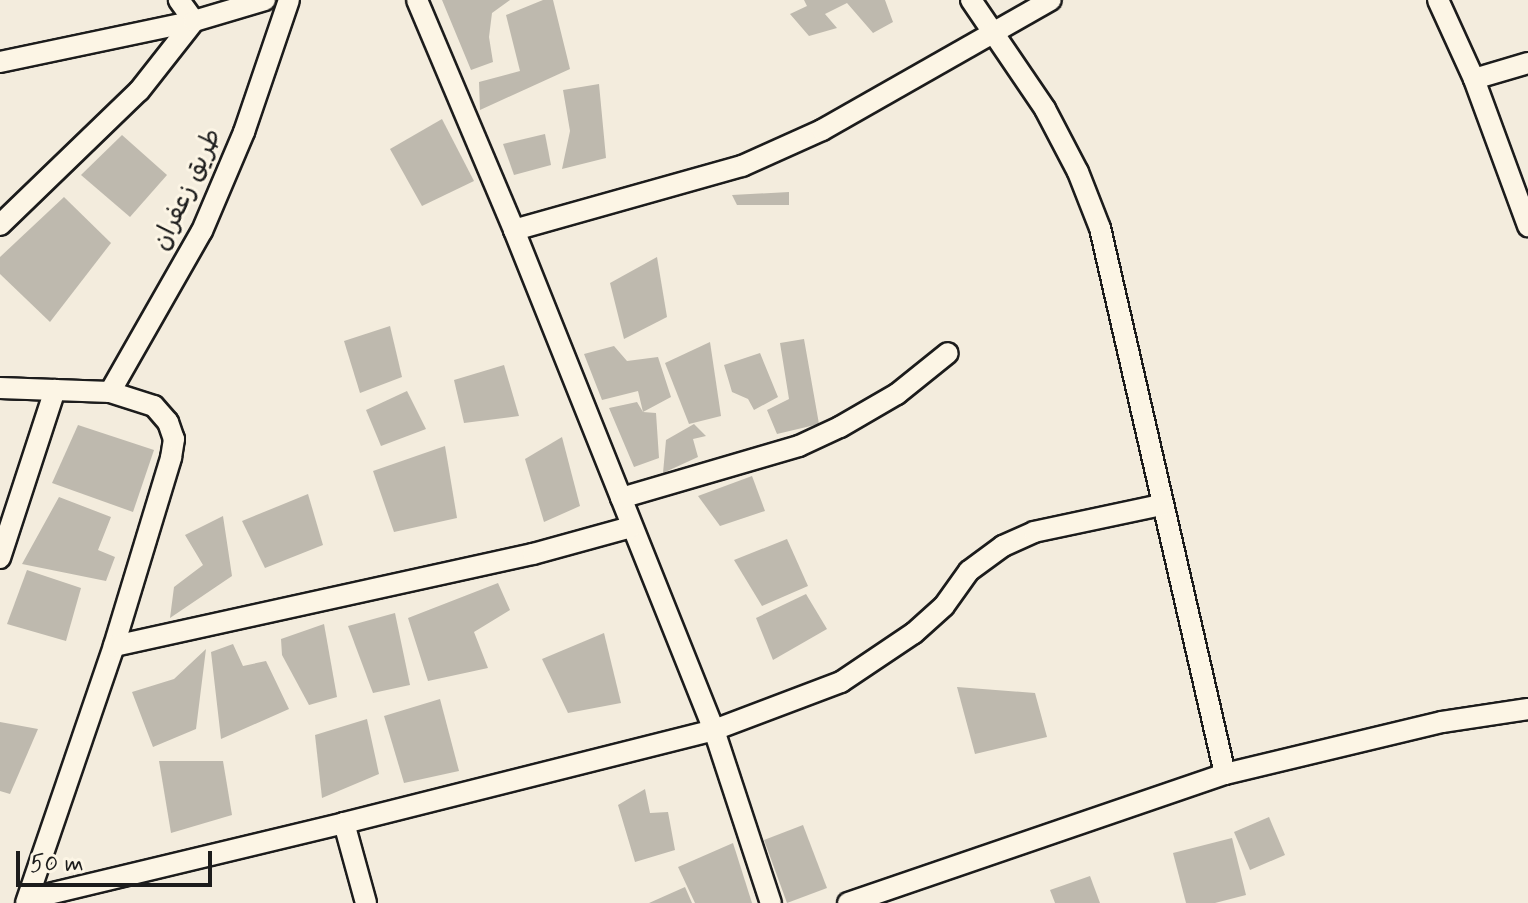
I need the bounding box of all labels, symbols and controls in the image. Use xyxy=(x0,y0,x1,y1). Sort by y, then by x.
street label: طريق زعفران xyxy=(146,124,230,256)
scale bar xyxy=(20,835,216,885)
text: 50 m xyxy=(30,849,84,880)

